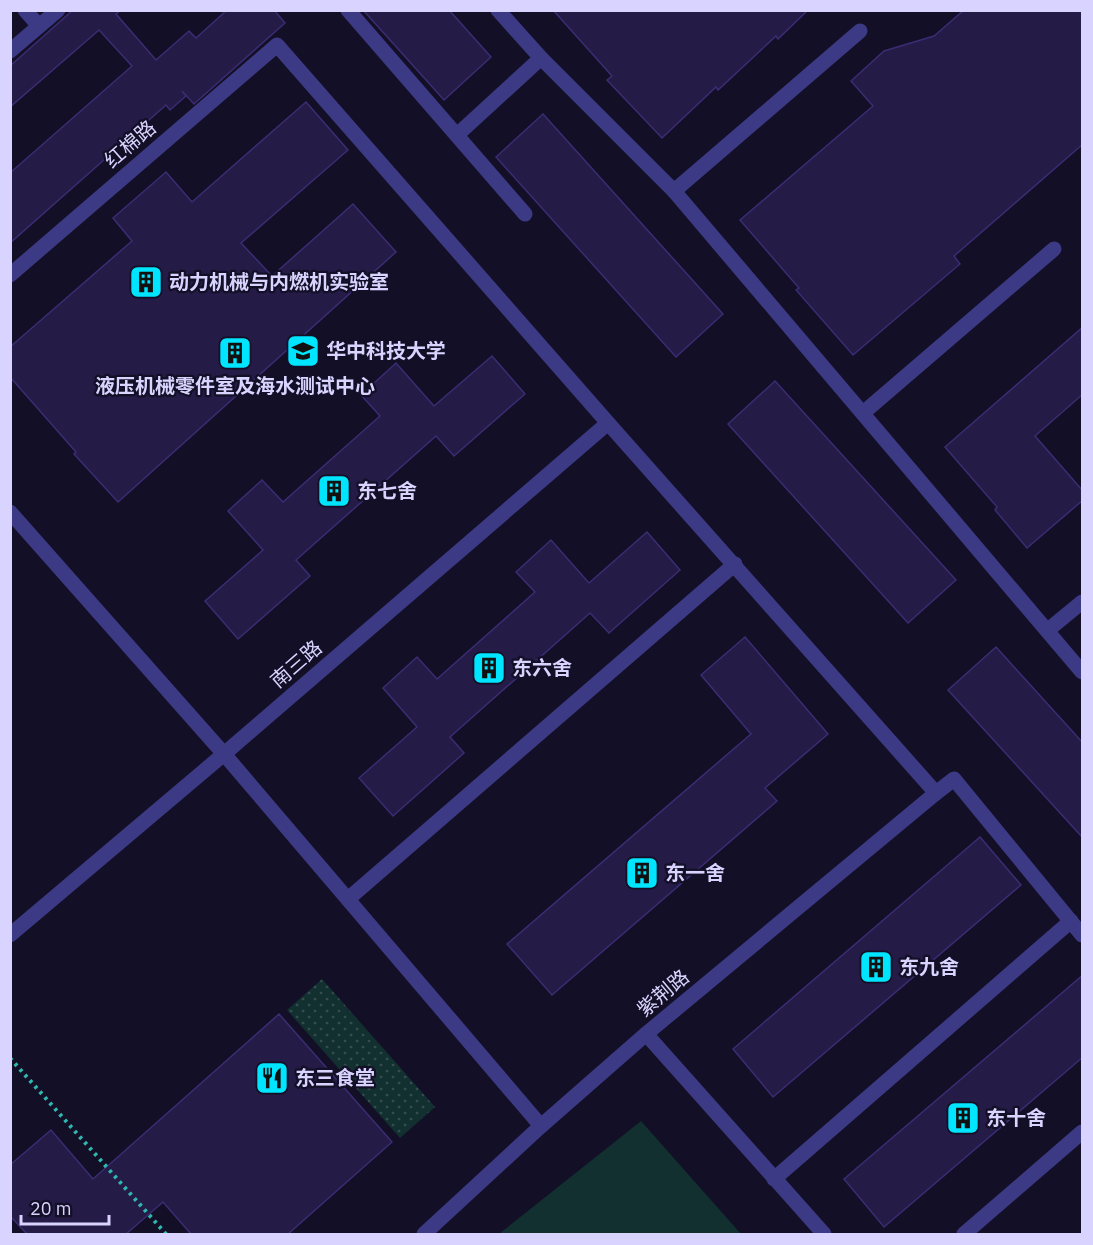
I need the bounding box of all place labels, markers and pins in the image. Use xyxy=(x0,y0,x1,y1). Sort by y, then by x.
building icon: 动力机械与内燃机实验室 xyxy=(128,264,164,300)
place label: 动力机械与内燃机实验室 xyxy=(169,268,389,295)
school or university icon: 华中科技大学 xyxy=(285,333,321,369)
building icon: 液压机械零件室及海水测试中心 xyxy=(217,335,253,371)
place label: 华中科技大学 xyxy=(326,337,446,364)
place label: 液压机械零件室及海水测试中心 xyxy=(95,372,375,399)
building icon: 东七舍 xyxy=(316,473,352,509)
place label: 东七舍 xyxy=(357,477,417,504)
building icon: 东六舍 xyxy=(471,650,507,686)
place label: 东六舍 xyxy=(512,654,572,681)
building icon: 东一舍 xyxy=(624,855,660,891)
place label: 东一舍 xyxy=(665,859,725,886)
building icon: 东九舍 xyxy=(858,949,894,985)
place label: 东九舍 xyxy=(899,953,959,980)
restaurant icon: 东三食堂 xyxy=(254,1060,290,1096)
place label: 东三食堂 xyxy=(295,1064,375,1091)
building icon: 东十舍 xyxy=(945,1100,981,1136)
place label: 东十舍 xyxy=(986,1104,1046,1131)

